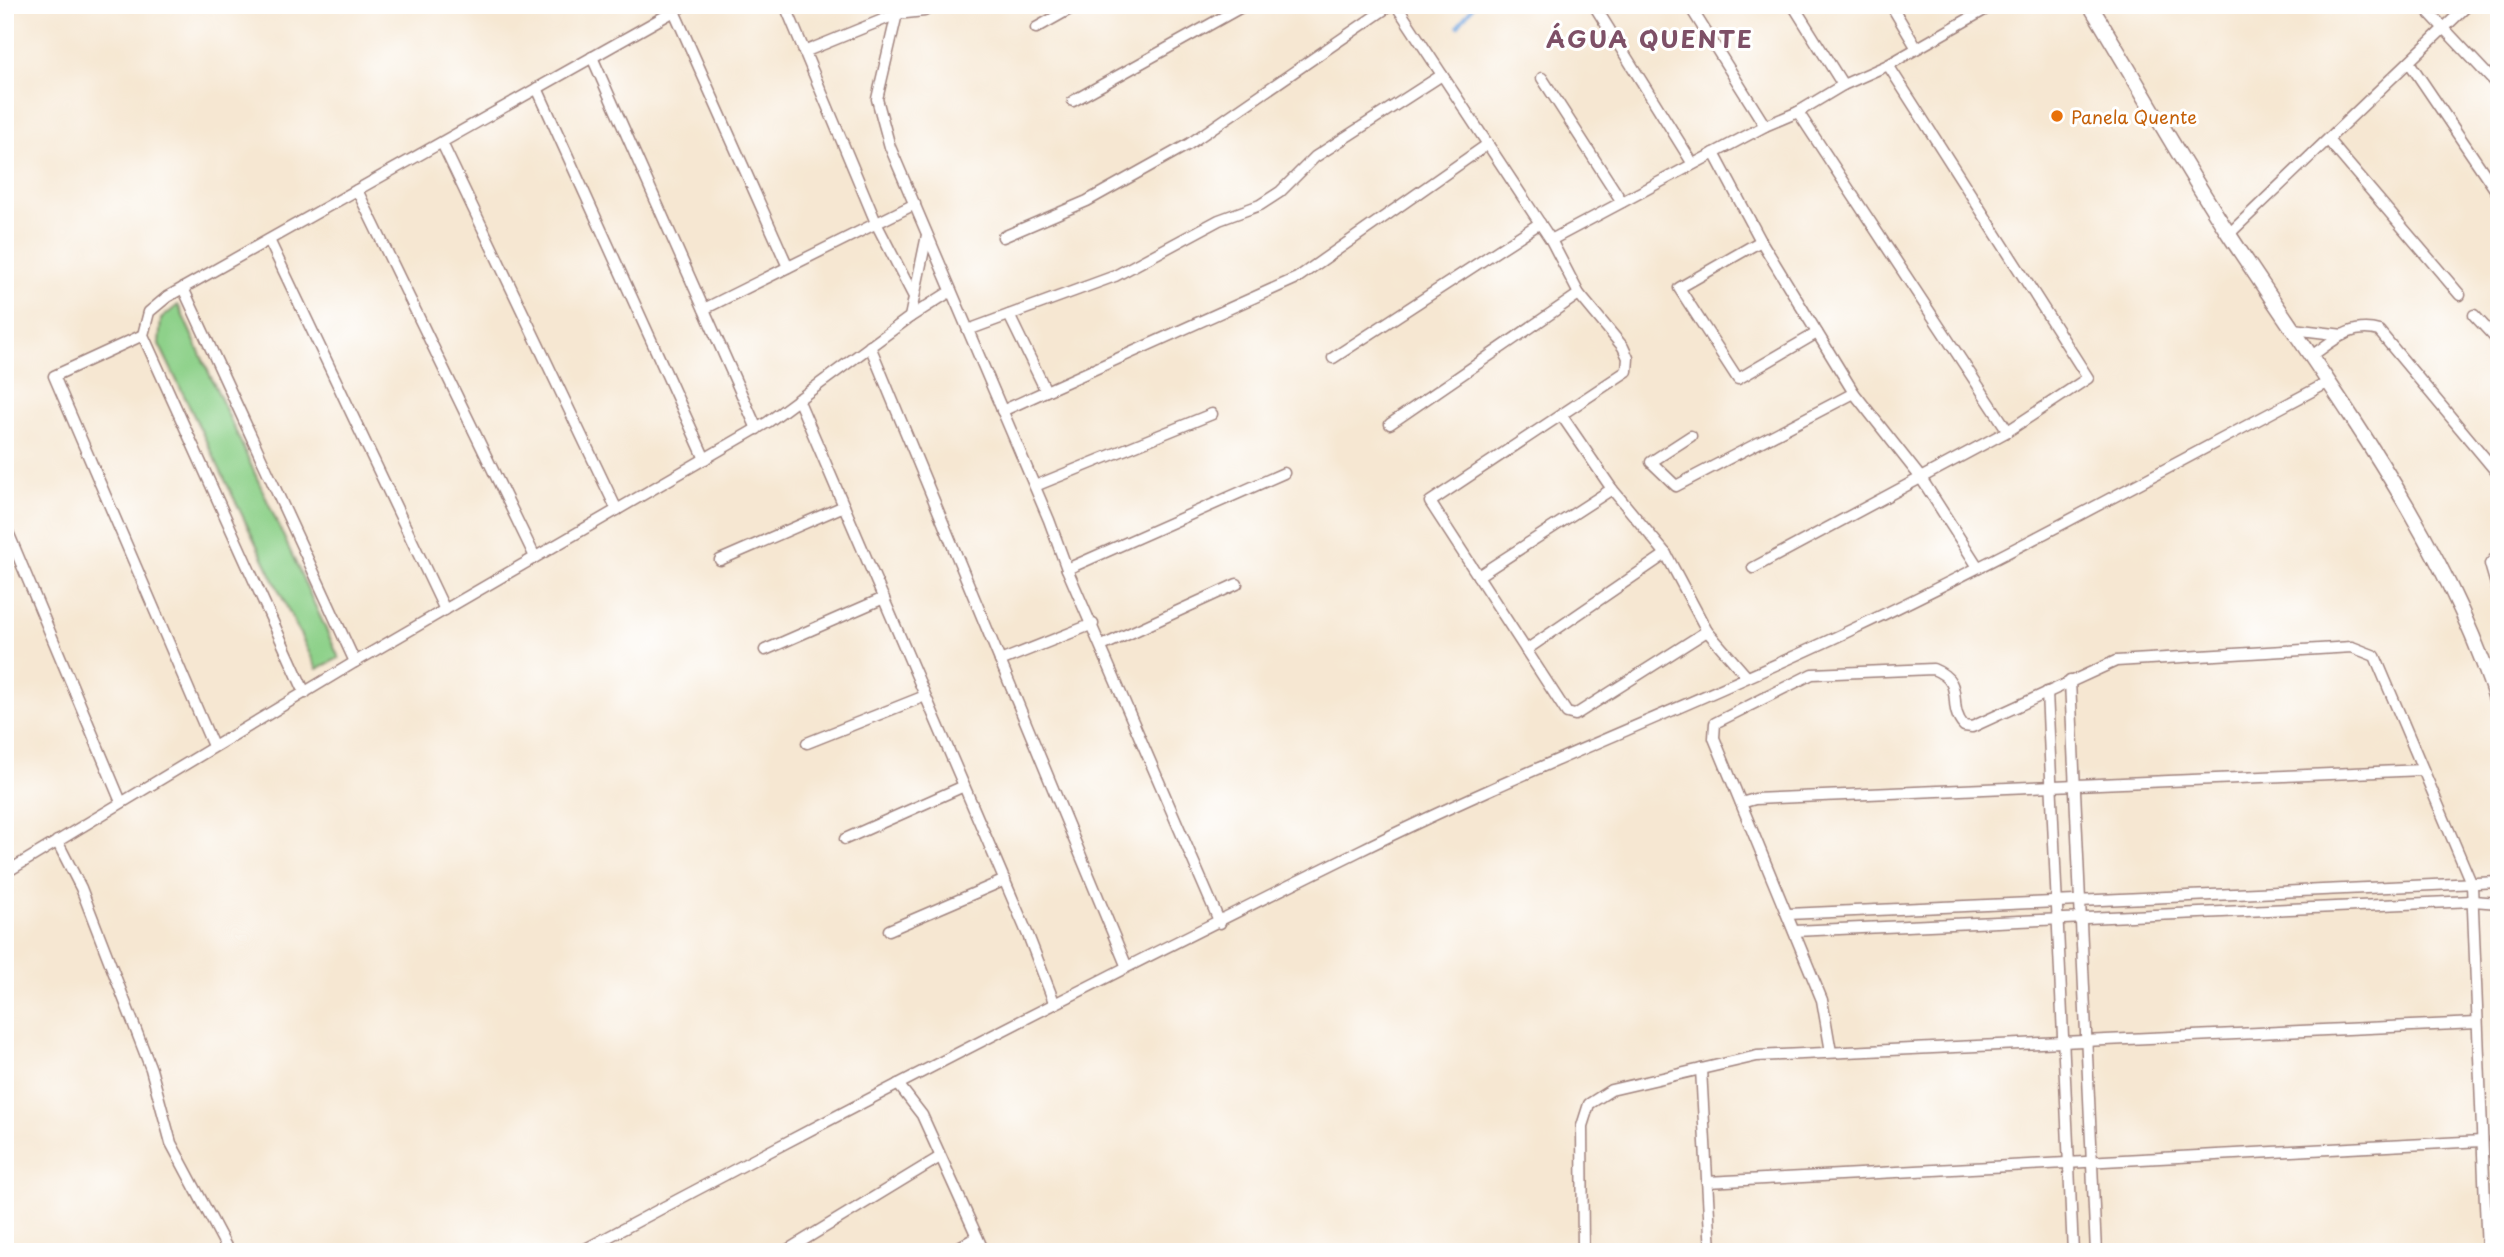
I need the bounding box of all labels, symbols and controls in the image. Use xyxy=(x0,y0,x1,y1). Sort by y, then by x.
district label: ÁGUA QUENTE xyxy=(1546,20,1754,56)
place label: Panela Quente xyxy=(2071,103,2197,130)
marker: Panela Quente xyxy=(2049,108,2065,124)

